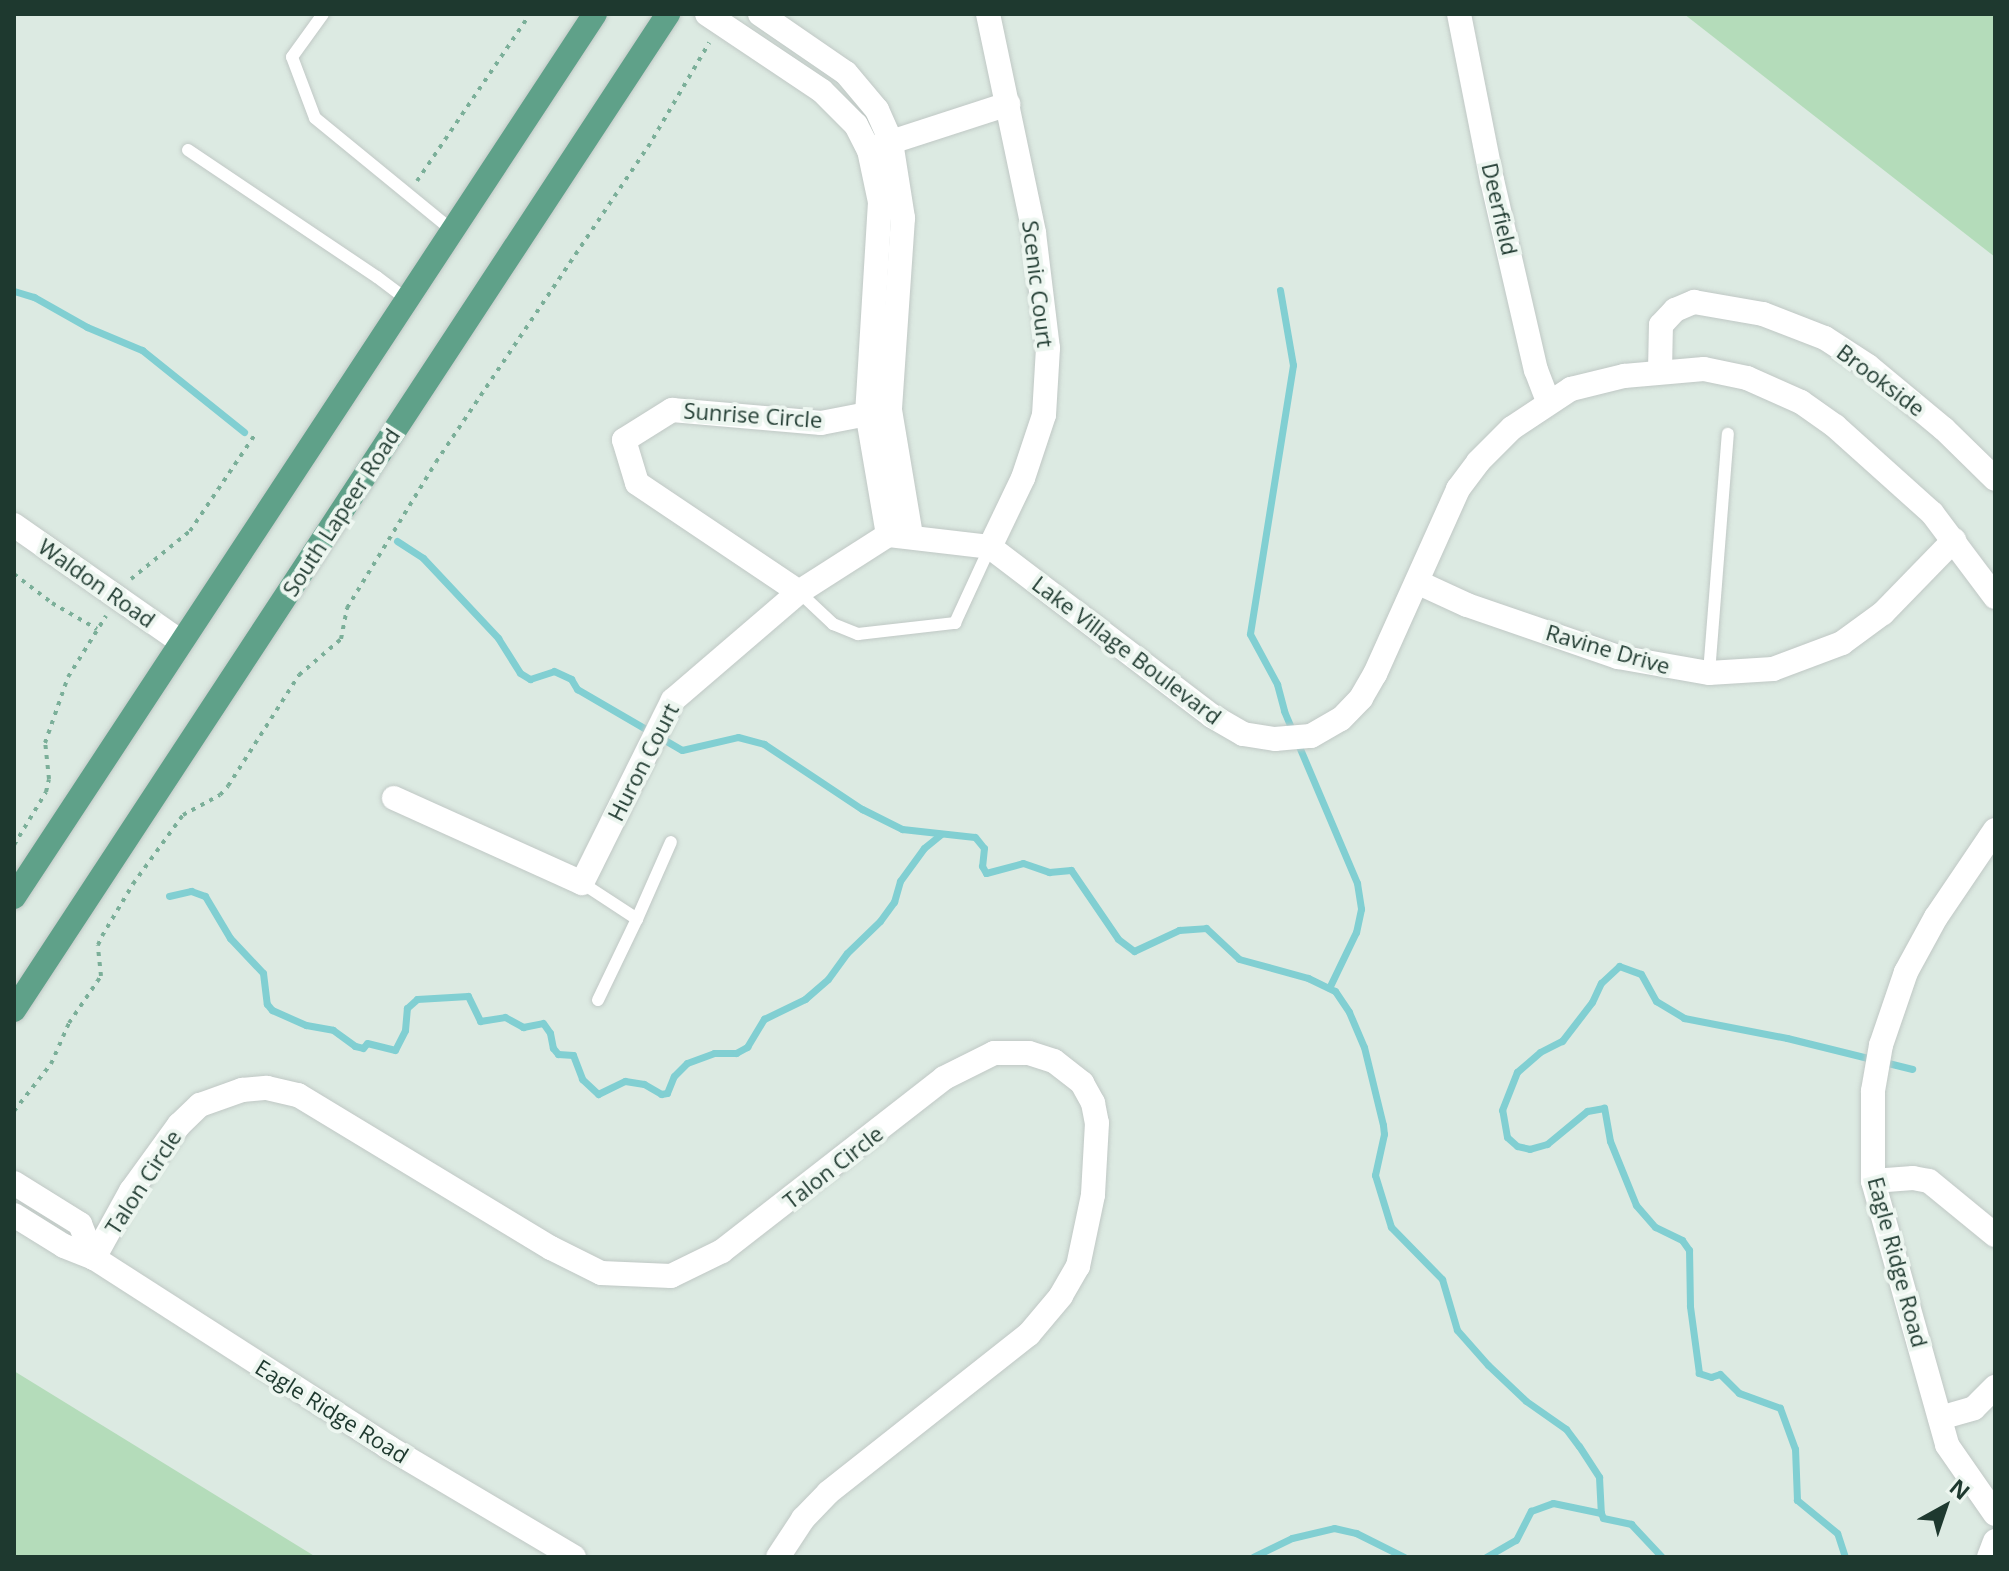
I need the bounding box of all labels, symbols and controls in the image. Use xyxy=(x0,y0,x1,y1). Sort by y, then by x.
street label: Deerfield xyxy=(1477,160,1523,258)
street label: Scenic Court xyxy=(1017,219,1059,349)
street label: Brookside xyxy=(1832,338,1930,422)
street label: Sunrise Circle xyxy=(683,397,823,433)
street label: South Lapeer Road xyxy=(277,423,405,601)
street label: Waldon Road xyxy=(34,533,160,633)
street label: Lake Village Boulevard xyxy=(1027,570,1227,730)
street label: Ravine Drive xyxy=(1543,619,1673,679)
street label: Huron Court xyxy=(602,699,684,825)
street label: Talon Circle xyxy=(778,1120,888,1214)
street label: Talon Circle xyxy=(99,1125,187,1239)
street label: Eagle Ridge Road xyxy=(1863,1174,1933,1350)
street label: Eagle Ridge Road xyxy=(251,1353,413,1469)
north arrow xyxy=(1905,1467,1985,1547)
text: N xyxy=(1944,1471,1977,1506)

